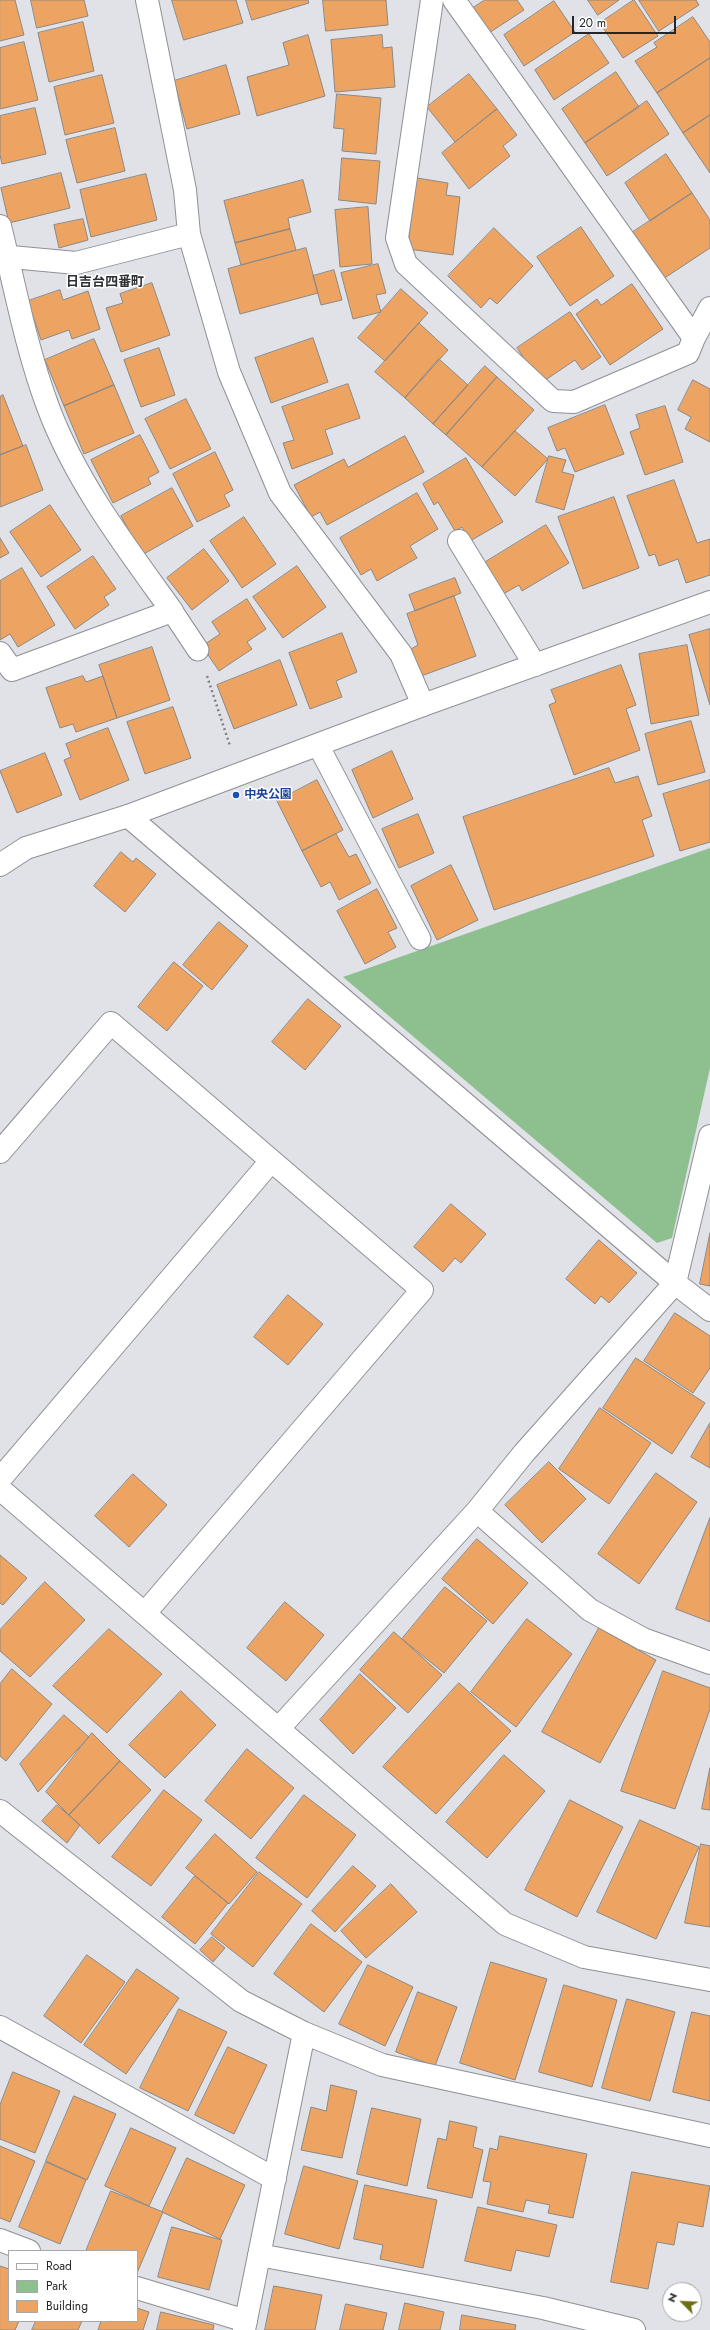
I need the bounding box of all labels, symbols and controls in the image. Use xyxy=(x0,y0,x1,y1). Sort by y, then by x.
scale bar xyxy=(574,8,678,34)
text: 20 m xyxy=(579,14,606,32)
district label: 日吉台四番町 xyxy=(66,275,144,291)
place label: 中央公園 xyxy=(244,788,292,802)
marker: 中央公園 xyxy=(231,790,241,800)
legend xyxy=(8,2250,138,2322)
text: Road xyxy=(46,2257,72,2275)
text: Park xyxy=(46,2277,67,2295)
north arrow xyxy=(662,2282,702,2322)
text: N xyxy=(663,2290,681,2305)
text: Building xyxy=(46,2297,88,2315)

